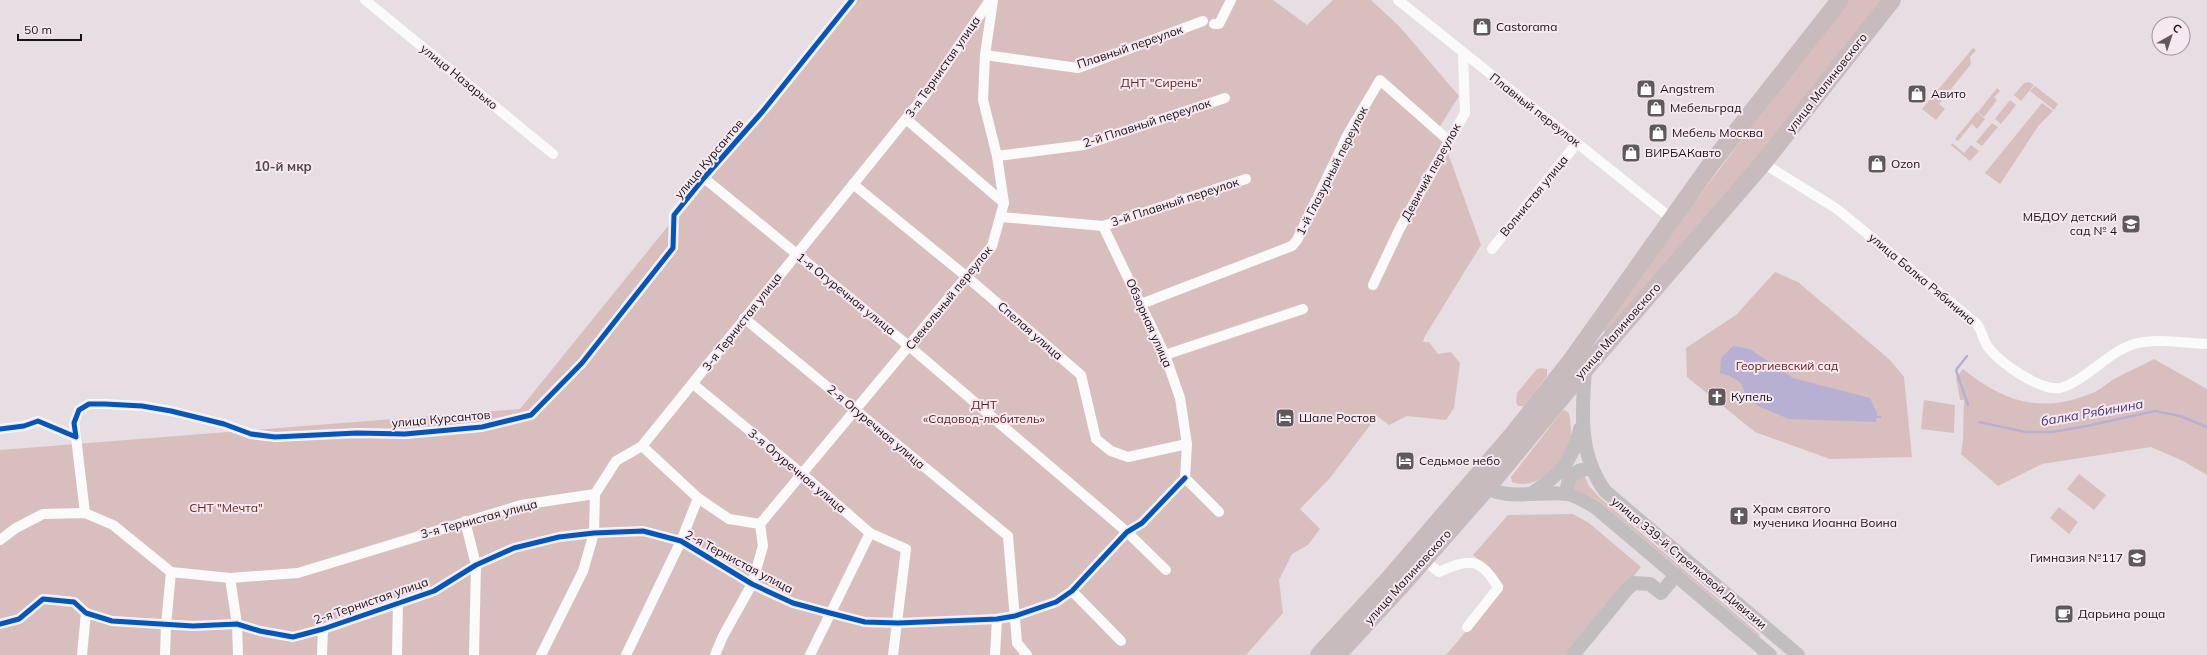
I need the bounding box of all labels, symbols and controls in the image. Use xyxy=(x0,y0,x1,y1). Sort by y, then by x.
street label: 3-я Тернистая улица xyxy=(902,13,983,120)
scale bar xyxy=(18,16,81,42)
shop icon: Castorama xyxy=(1471,16,1493,38)
north arrow xyxy=(2151,16,2191,56)
place label: Castorama xyxy=(1496,19,1557,34)
text: С xyxy=(2170,20,2185,36)
street label: Плавный переулок xyxy=(1075,21,1185,72)
text: 50 m xyxy=(24,22,52,37)
street label: улица Малиновского xyxy=(1783,30,1870,136)
street label: улица Назарько xyxy=(418,41,501,112)
street label: Плавный переулок xyxy=(1487,70,1584,150)
park label: ДНТ "Сирень" xyxy=(1121,75,1201,90)
shop icon: Angstrem xyxy=(1635,78,1657,100)
place label: Angstrem xyxy=(1660,81,1715,96)
shop icon: Авито xyxy=(1906,83,1928,105)
place label: Авито xyxy=(1931,86,1966,101)
street label: 2-й Плавный переулок xyxy=(1081,95,1213,150)
shop icon: Мебельград xyxy=(1645,97,1667,119)
place label: Мебельград xyxy=(1670,100,1742,115)
street label: 1-й Глазурный переулок xyxy=(1293,103,1371,238)
street label: улица Курсантов xyxy=(671,116,746,201)
street label: Девичий переулок xyxy=(1398,120,1464,223)
shop icon: Мебель Москва xyxy=(1647,122,1669,144)
place label: Мебель Москва xyxy=(1672,125,1763,140)
shop icon: ВИРБАКавто xyxy=(1620,142,1642,164)
place label: ВИРБАКавто xyxy=(1645,145,1721,160)
street label: Волнистая улица xyxy=(1496,152,1571,239)
shop icon: Ozon xyxy=(1866,153,1888,175)
place label: Ozon xyxy=(1891,156,1920,171)
district label: 10-й мкр xyxy=(254,158,312,174)
street label: 3-й Плавный переулок xyxy=(1109,174,1241,229)
place label: МБДОУ детский сад № 4 xyxy=(2023,209,2117,238)
school or university icon: МБДОУ детский сад № 4 xyxy=(2120,213,2142,235)
street label: улица Балка Рябинина xyxy=(1866,230,1979,328)
street label: Свекольный переулок xyxy=(902,242,995,353)
street label: 1-я Огуречная улица xyxy=(794,249,899,338)
street label: 3-я Тернистая улица xyxy=(699,270,785,374)
street label: Обзорная улица xyxy=(1123,276,1176,370)
street label: улица Малиновского xyxy=(1572,279,1663,382)
street label: Спелая улица xyxy=(995,298,1066,363)
park label: Георгиевский сад xyxy=(1736,358,1838,373)
street label: 2-я Огуречная улица xyxy=(824,381,928,472)
church icon: Купель xyxy=(1706,386,1728,408)
place label: Купель xyxy=(1731,389,1773,404)
water label: балка Рябинина xyxy=(2040,395,2144,429)
park label: ДНТ «Садовод-любитель» xyxy=(923,397,1046,426)
street label: улица Курсантов xyxy=(391,407,491,430)
hotel icon: Шале Ростов xyxy=(1274,407,1296,429)
place label: Шале Ростов xyxy=(1299,410,1376,425)
street label: 3-я Огуречная улица xyxy=(745,425,849,516)
hotel icon: Седьмое небо xyxy=(1394,450,1416,472)
place label: Седьмое небо xyxy=(1419,453,1500,468)
street label: улица 339-й Стрелковой Дивизии xyxy=(1609,493,1770,632)
street label: 3-я Тернистая улица xyxy=(419,496,539,541)
park label: СНТ "Мечта" xyxy=(189,500,263,515)
place label: Храм святого мученика Иоанна Воина xyxy=(1753,501,1897,530)
church icon: Храм святого мученика Иоанна Воина xyxy=(1728,505,1750,527)
street label: улица Малиновского xyxy=(1361,526,1454,627)
street label: 2-я Тернистая улица xyxy=(683,527,796,596)
school or university icon: Гимназия №117 xyxy=(2126,547,2148,569)
place label: Гимназия №117 xyxy=(2030,550,2123,565)
street label: 2-я Тернистая улица xyxy=(312,574,430,627)
cafe icon: Дарьина роща xyxy=(2053,603,2075,625)
place label: Дарьина роща xyxy=(2078,606,2165,621)

